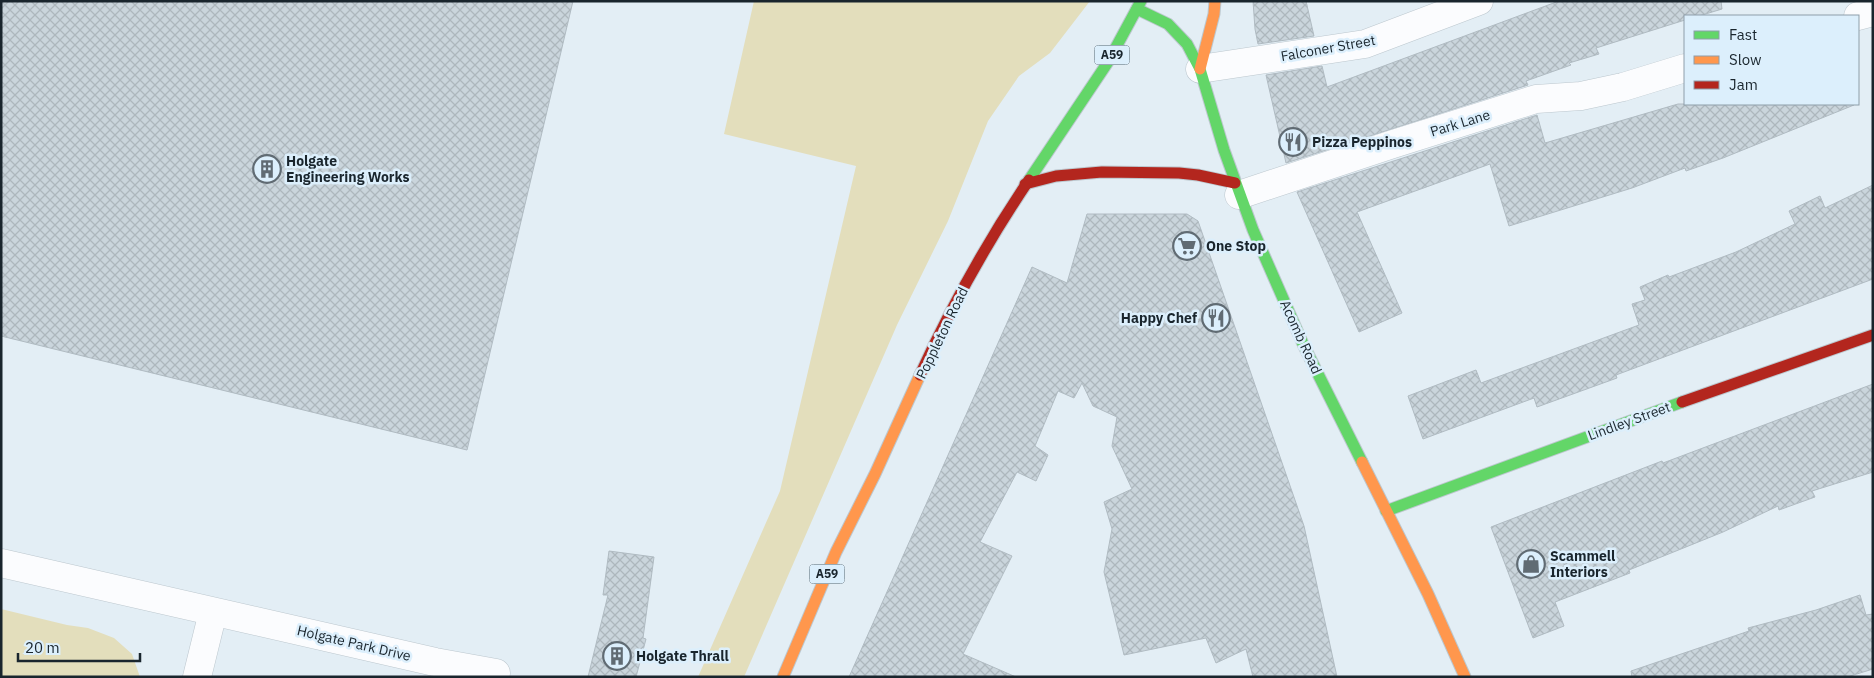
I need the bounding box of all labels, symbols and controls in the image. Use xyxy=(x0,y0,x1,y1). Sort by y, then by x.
legend xyxy=(1684,15,1859,105)
text: Fast xyxy=(1729,25,1757,44)
street label: Falconer Street xyxy=(1279,31,1377,65)
road number: A59 xyxy=(1094,46,1130,64)
text: Slow xyxy=(1729,50,1762,69)
text: Jam xyxy=(1729,75,1758,94)
street label: Park Lane xyxy=(1428,105,1492,141)
restaurant icon: Pizza Peppinos xyxy=(1278,127,1308,157)
place label: Pizza Peppinos xyxy=(1312,133,1412,151)
place label: Holgate Engineering Works xyxy=(286,152,410,186)
building icon: Holgate Engineering Works xyxy=(252,154,282,184)
supermarket icon: One Stop xyxy=(1172,231,1202,261)
place label: One Stop xyxy=(1206,237,1266,255)
street label: Poppleton Road xyxy=(912,284,972,382)
street label: Acomb Road xyxy=(1276,297,1326,377)
restaurant icon: Happy Chef xyxy=(1201,303,1231,333)
place label: Happy Chef xyxy=(1121,309,1197,327)
street label: Lindley Street xyxy=(1585,398,1673,444)
place label: Scammell Interiors xyxy=(1550,547,1615,581)
shop icon: Scammell Interiors xyxy=(1516,549,1546,579)
road number: A59 xyxy=(810,564,844,584)
street label: Holgate Park Drive xyxy=(295,621,413,665)
scale bar xyxy=(18,630,140,662)
text: 20 m xyxy=(25,638,60,657)
building icon: Holgate Thrall xyxy=(602,641,632,671)
place label: Holgate Thrall xyxy=(636,647,729,665)

